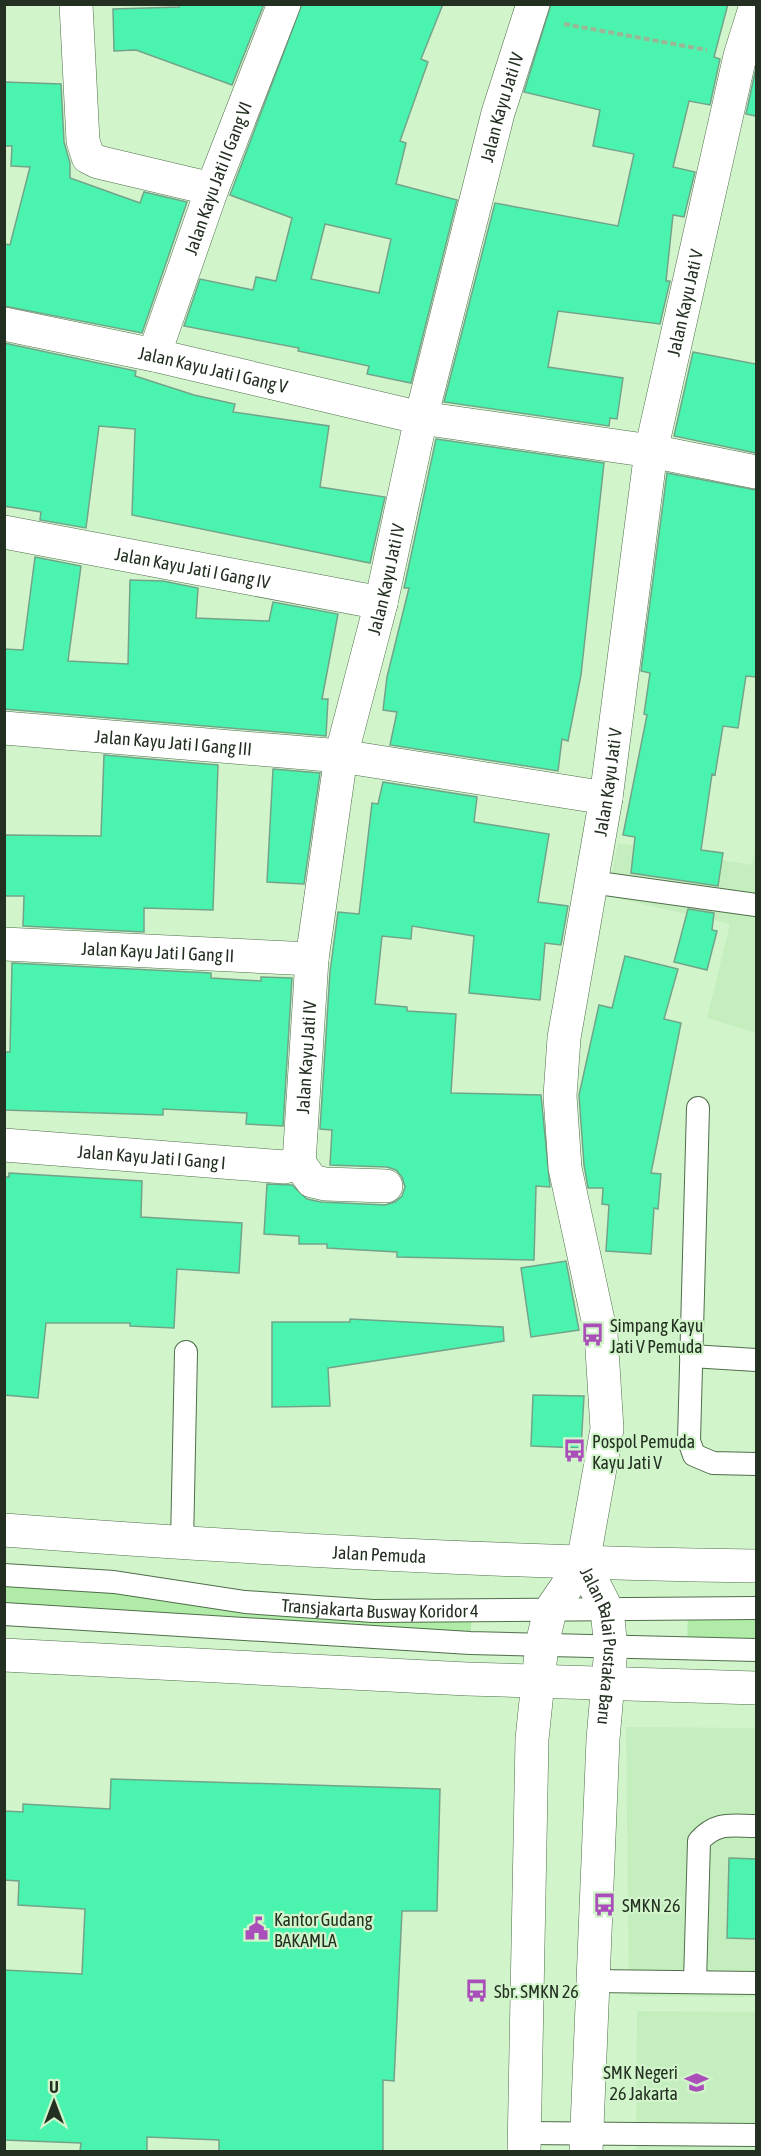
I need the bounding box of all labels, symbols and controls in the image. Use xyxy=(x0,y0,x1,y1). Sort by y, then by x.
street label: Jalan Kayu Jati IV xyxy=(476,49,527,164)
street label: Jalan Kayu Jati II Gang VI xyxy=(179,98,256,257)
street label: Jalan Kayu Jati V xyxy=(662,247,707,358)
street label: Jalan Kayu Jati I Gang V xyxy=(137,342,290,397)
street label: Jalan Kayu Jati IV xyxy=(363,521,408,637)
street label: Jalan Kayu Jati I Gang IV xyxy=(113,543,272,592)
street label: Jalan Kayu Jati I Gang III xyxy=(94,725,253,759)
street label: Jalan Kayu Jati V xyxy=(589,727,625,838)
street label: Jalan Kayu Jati I Gang II xyxy=(81,937,235,966)
street label: Jalan Kayu Jati IV xyxy=(292,1000,320,1114)
street label: Jalan Kayu Jati I Gang I xyxy=(77,1140,226,1173)
place label: Simpang Kayu Jati V Pemuda xyxy=(610,1315,703,1357)
bus stop icon: Simpang Kayu Jati V Pemuda xyxy=(579,1322,605,1348)
place label: Pospol Pemuda Kayu Jati V xyxy=(592,1431,695,1473)
bus stop icon: Pospol Pemuda Kayu Jati V xyxy=(561,1438,587,1464)
street label: Jalan Pemuda xyxy=(332,1541,427,1567)
street label: Jalan Balai Pustaka Baru xyxy=(576,1563,622,1726)
street label: Transjakarta Busway Koridor 4 xyxy=(281,1594,479,1622)
bus stop icon: SMKN 26 xyxy=(591,1892,617,1918)
place label: SMKN 26 xyxy=(622,1895,680,1916)
place label: Kantor Gudang BAKAMLA xyxy=(274,1909,373,1951)
public building icon: Kantor Gudang BAKAMLA xyxy=(243,1916,269,1942)
bus stop icon: Sbr. SMKN 26 xyxy=(463,1978,489,2004)
place label: Sbr. SMKN 26 xyxy=(494,1981,579,2002)
place label: SMK Negeri 26 Jakarta xyxy=(603,2062,678,2104)
school or university icon: SMK Negeri 26 Jakarta xyxy=(683,2069,709,2095)
north arrow xyxy=(24,2072,84,2132)
text: U xyxy=(49,2078,59,2096)

